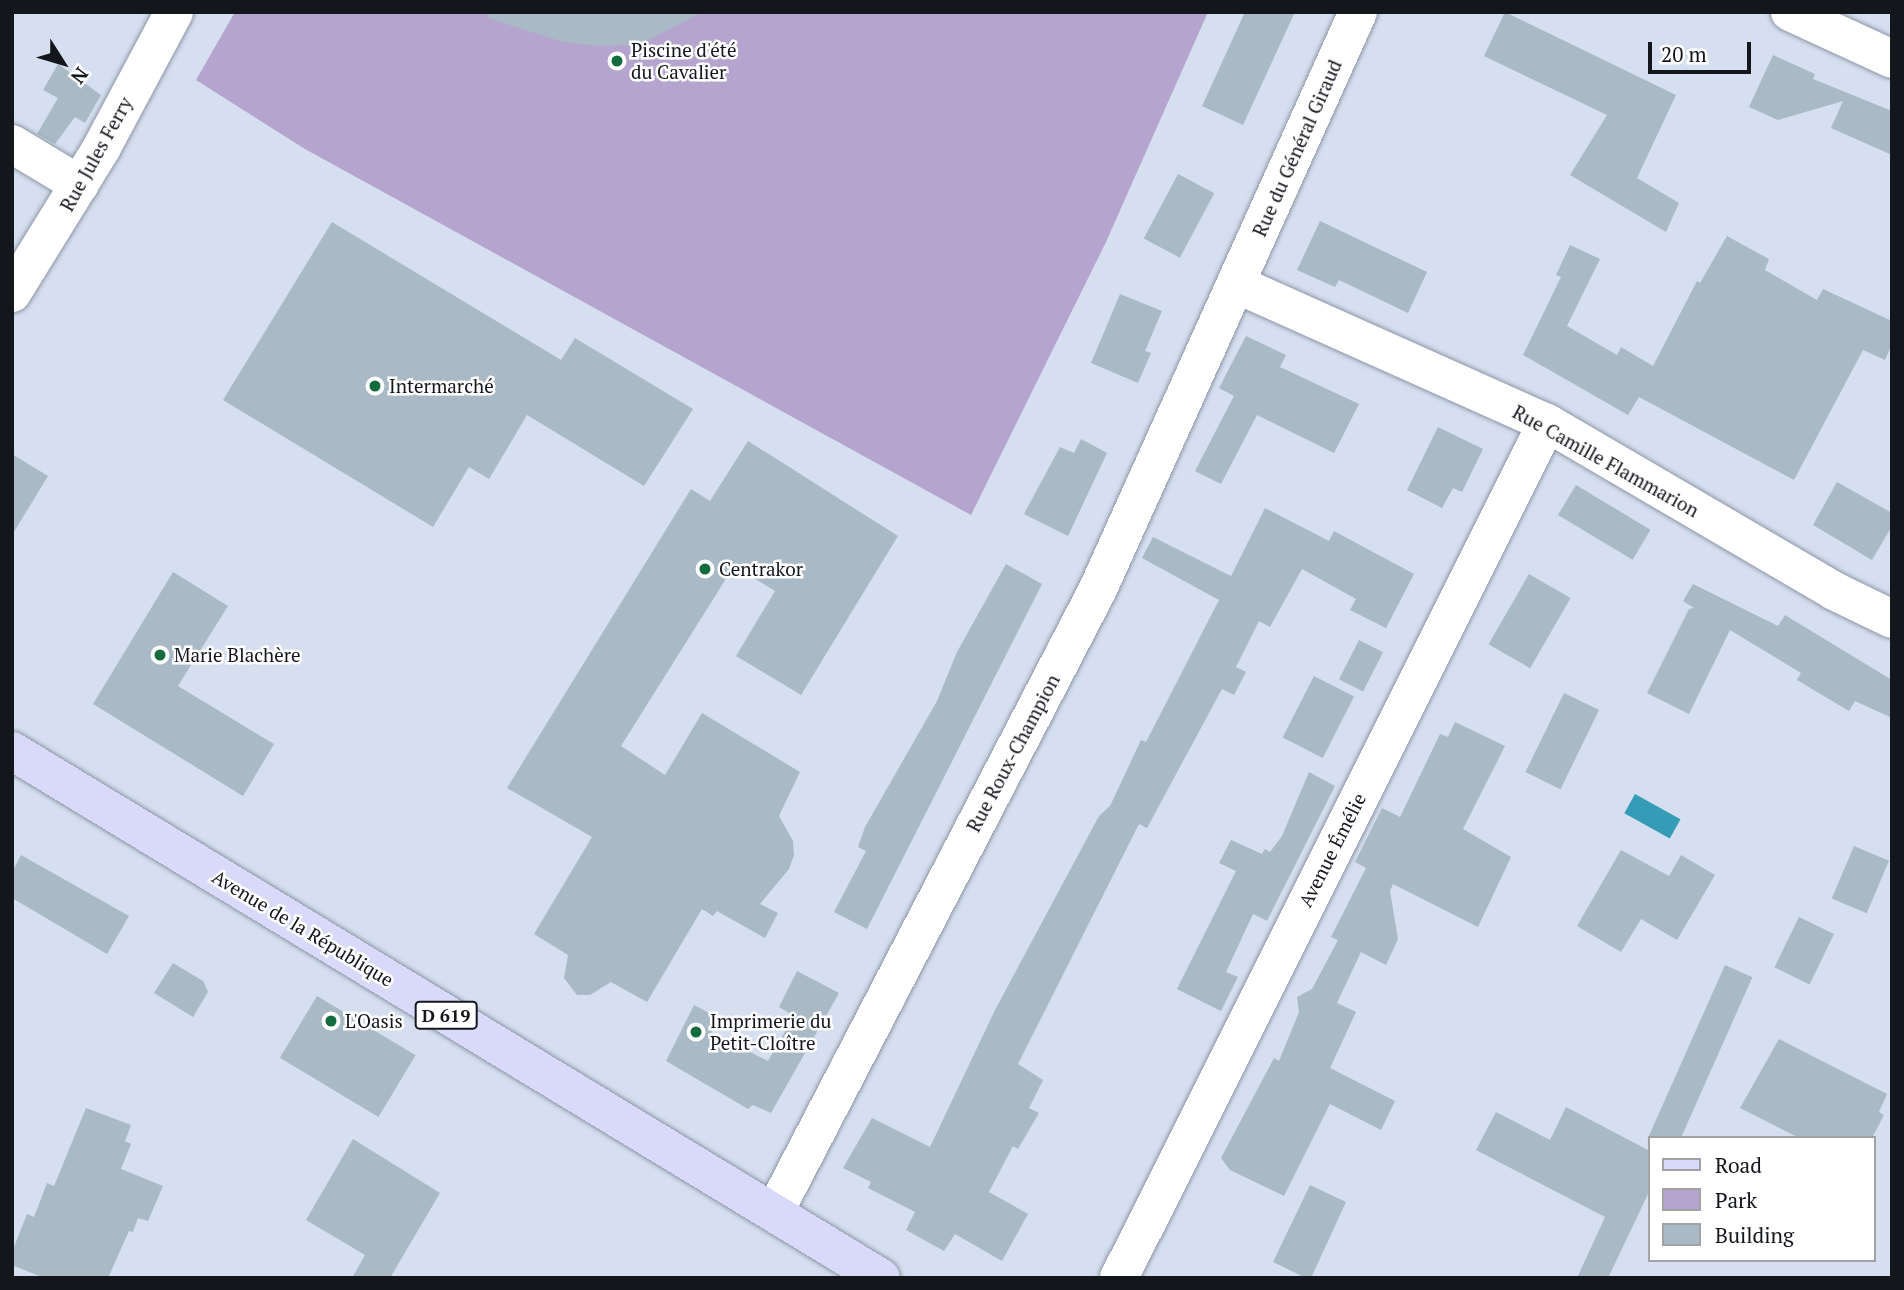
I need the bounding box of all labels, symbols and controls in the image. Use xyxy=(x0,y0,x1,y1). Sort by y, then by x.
north arrow xyxy=(28,28,98,98)
scale bar xyxy=(1652,28,1755,72)
place label: Piscine d'été du Cavalier xyxy=(631,39,736,83)
text: 20 m xyxy=(1661,40,1707,68)
marker: Piscine d'été du Cavalier xyxy=(609,53,625,69)
street label: Rue du Général Giraud xyxy=(1248,56,1346,240)
text: N xyxy=(66,63,94,89)
street label: Rue Jules Ferry xyxy=(55,93,137,215)
place label: Intermarché xyxy=(389,375,494,397)
marker: Intermarché xyxy=(367,378,383,394)
street label: Rue Camille Flammarion xyxy=(1509,400,1703,522)
place label: Centrakor xyxy=(719,558,803,580)
marker: Centrakor xyxy=(697,561,713,577)
place label: Marie Blachère xyxy=(174,644,301,666)
marker: Marie Blachère xyxy=(152,647,168,663)
street label: Rue Roux-Champion xyxy=(962,670,1064,836)
street label: Avenue Émélie xyxy=(1294,789,1370,911)
street label: Avenue de la République xyxy=(208,865,398,991)
road number: D 619 xyxy=(414,1000,478,1030)
place label: L'Oasis xyxy=(345,1010,403,1032)
place label: Imprimerie du Petit-Cloître xyxy=(710,1010,831,1054)
marker: L'Oasis xyxy=(323,1013,339,1029)
marker: Imprimerie du Petit-Cloître xyxy=(688,1024,704,1040)
legend xyxy=(1648,1136,1876,1262)
text: Road xyxy=(1715,1151,1762,1179)
text: Park xyxy=(1715,1186,1757,1214)
text: Building xyxy=(1715,1221,1794,1249)

